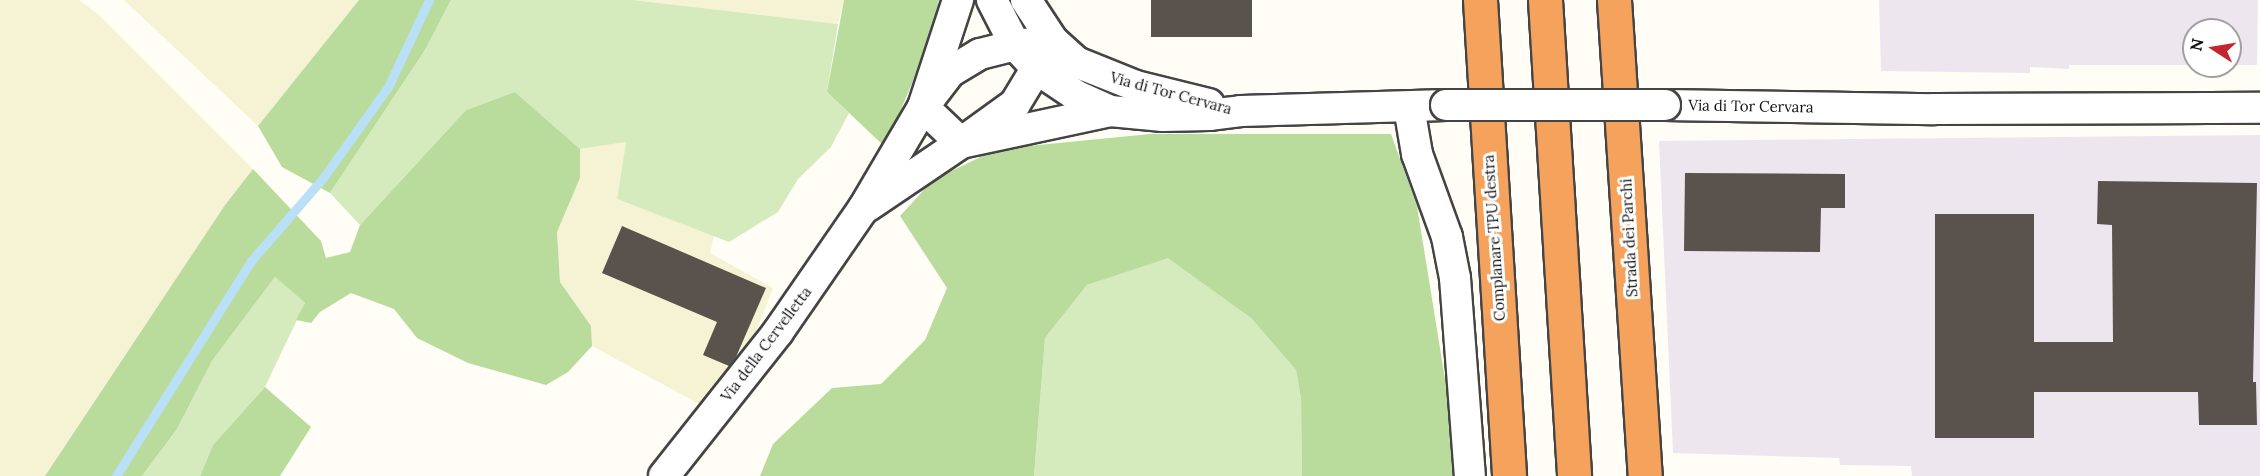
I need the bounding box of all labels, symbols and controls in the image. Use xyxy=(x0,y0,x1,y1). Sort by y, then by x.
north arrow xyxy=(2182,18,2242,78)
text: N xyxy=(2185,37,2207,53)
street label: Via di Tor Cervara xyxy=(1108,68,1234,118)
street label: Via di Tor Cervara xyxy=(1688,96,1814,116)
street label: Complanare TPU destra xyxy=(1479,154,1509,322)
street label: Strada dei Parchi xyxy=(1617,178,1641,298)
street label: Via della Cervelletta xyxy=(717,283,815,405)

